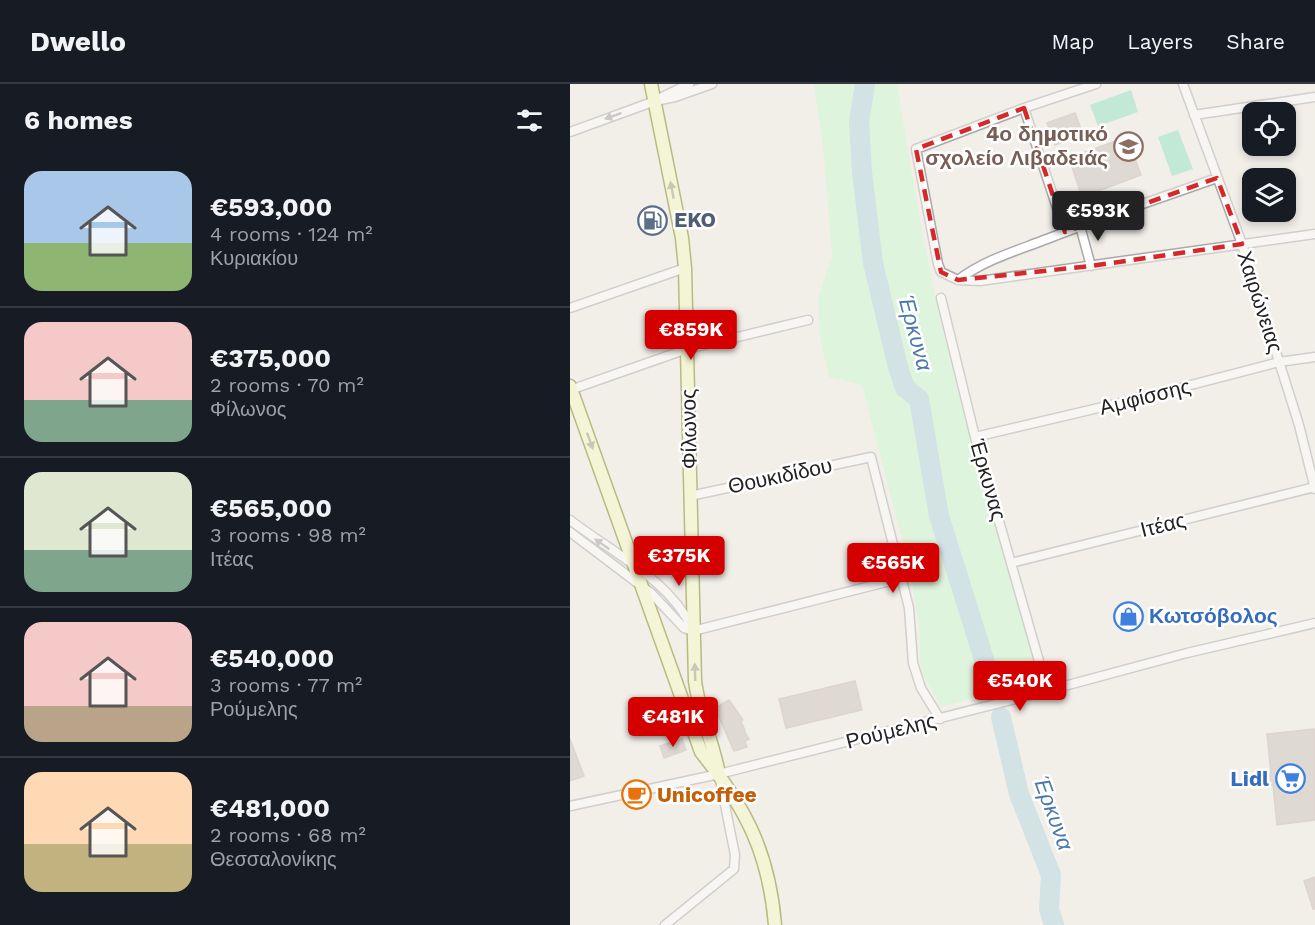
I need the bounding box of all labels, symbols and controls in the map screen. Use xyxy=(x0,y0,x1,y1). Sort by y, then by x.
text: Dwello xyxy=(30,25,126,58)
text: Map xyxy=(1051,29,1094,54)
text: Layers xyxy=(1127,29,1193,54)
text: Share xyxy=(1226,29,1285,54)
map controls xyxy=(1242,102,1296,222)
button: locate xyxy=(1242,102,1296,156)
icon: filters xyxy=(513,104,546,137)
text: 6 homes xyxy=(24,105,133,135)
one-way arrow xyxy=(604,112,622,122)
place label: 4ο δημοτικό σχολείο Λιβαδειάς xyxy=(925,121,1108,170)
school or university icon: 4ο δημοτικό σχολείο Λιβαδειάς xyxy=(1113,130,1145,162)
button: layers xyxy=(1242,168,1296,222)
one-way arrow xyxy=(667,180,676,199)
pin: €593K xyxy=(1056,191,1140,242)
text: €593,000 xyxy=(210,192,332,222)
icon: home xyxy=(72,195,144,267)
text: €593K xyxy=(1066,198,1130,222)
fuel station icon: EKO xyxy=(637,204,669,236)
place label: EKO xyxy=(674,207,716,232)
text: 4 rooms · 124 m² xyxy=(210,222,373,246)
text: Κυριακίου xyxy=(210,246,298,270)
street label: Χαιρώνειας xyxy=(1232,248,1289,356)
water label: Έρκυνα xyxy=(894,293,938,375)
pin: €859K xyxy=(649,310,733,361)
text: €859K xyxy=(659,317,723,341)
text: €375,000 xyxy=(210,343,331,373)
icon: home xyxy=(72,346,144,418)
text: 2 rooms · 70 m² xyxy=(210,373,364,397)
street label: Αμφίσσης xyxy=(1097,373,1193,420)
street label: Φίλωνος xyxy=(675,389,702,469)
text: Φίλωνος xyxy=(210,397,286,421)
one-way arrow xyxy=(585,432,595,450)
street label: Έρκυνας xyxy=(965,435,1012,523)
street label: Θουκιδίδου xyxy=(726,452,834,499)
text: €565,000 xyxy=(210,493,332,523)
icon: home xyxy=(72,496,144,568)
street label: Ιτέας xyxy=(1138,507,1188,542)
text: 3 rooms · 98 m² xyxy=(210,523,366,547)
pin: €375K xyxy=(637,536,721,587)
one-way arrow xyxy=(594,539,610,550)
text: €375K xyxy=(648,543,710,567)
pin: €565K xyxy=(851,543,935,594)
text: Ιτέας xyxy=(210,547,254,571)
text: €565K xyxy=(861,550,925,574)
shop icon: Κωτσόβολος xyxy=(1112,600,1144,632)
place label: Κωτσόβολος xyxy=(1149,603,1278,628)
text: €540,000 xyxy=(210,643,334,673)
icon: home xyxy=(72,646,144,718)
pin: €540K xyxy=(978,661,1062,712)
one-way arrow xyxy=(690,663,699,682)
text: €540K xyxy=(987,668,1053,692)
text: 3 rooms · 77 m² xyxy=(210,673,362,697)
text: Ρούμελης xyxy=(210,697,298,721)
pin: €481K xyxy=(631,697,715,748)
text: €481K xyxy=(642,704,704,728)
street label: Ρούμελης xyxy=(843,707,938,754)
supermarket icon: Lidl xyxy=(1274,763,1306,795)
place label: Lidl xyxy=(1230,766,1269,791)
water label: Έρκυνα xyxy=(1029,773,1079,855)
cafe icon: Unicoffee xyxy=(620,779,652,811)
place label: Unicoffee xyxy=(657,782,757,807)
text: €481,000 xyxy=(210,793,330,823)
icon: home xyxy=(72,796,144,868)
text: 2 rooms · 68 m² xyxy=(210,823,366,847)
text: Θεσσαλονίκης xyxy=(210,847,337,871)

